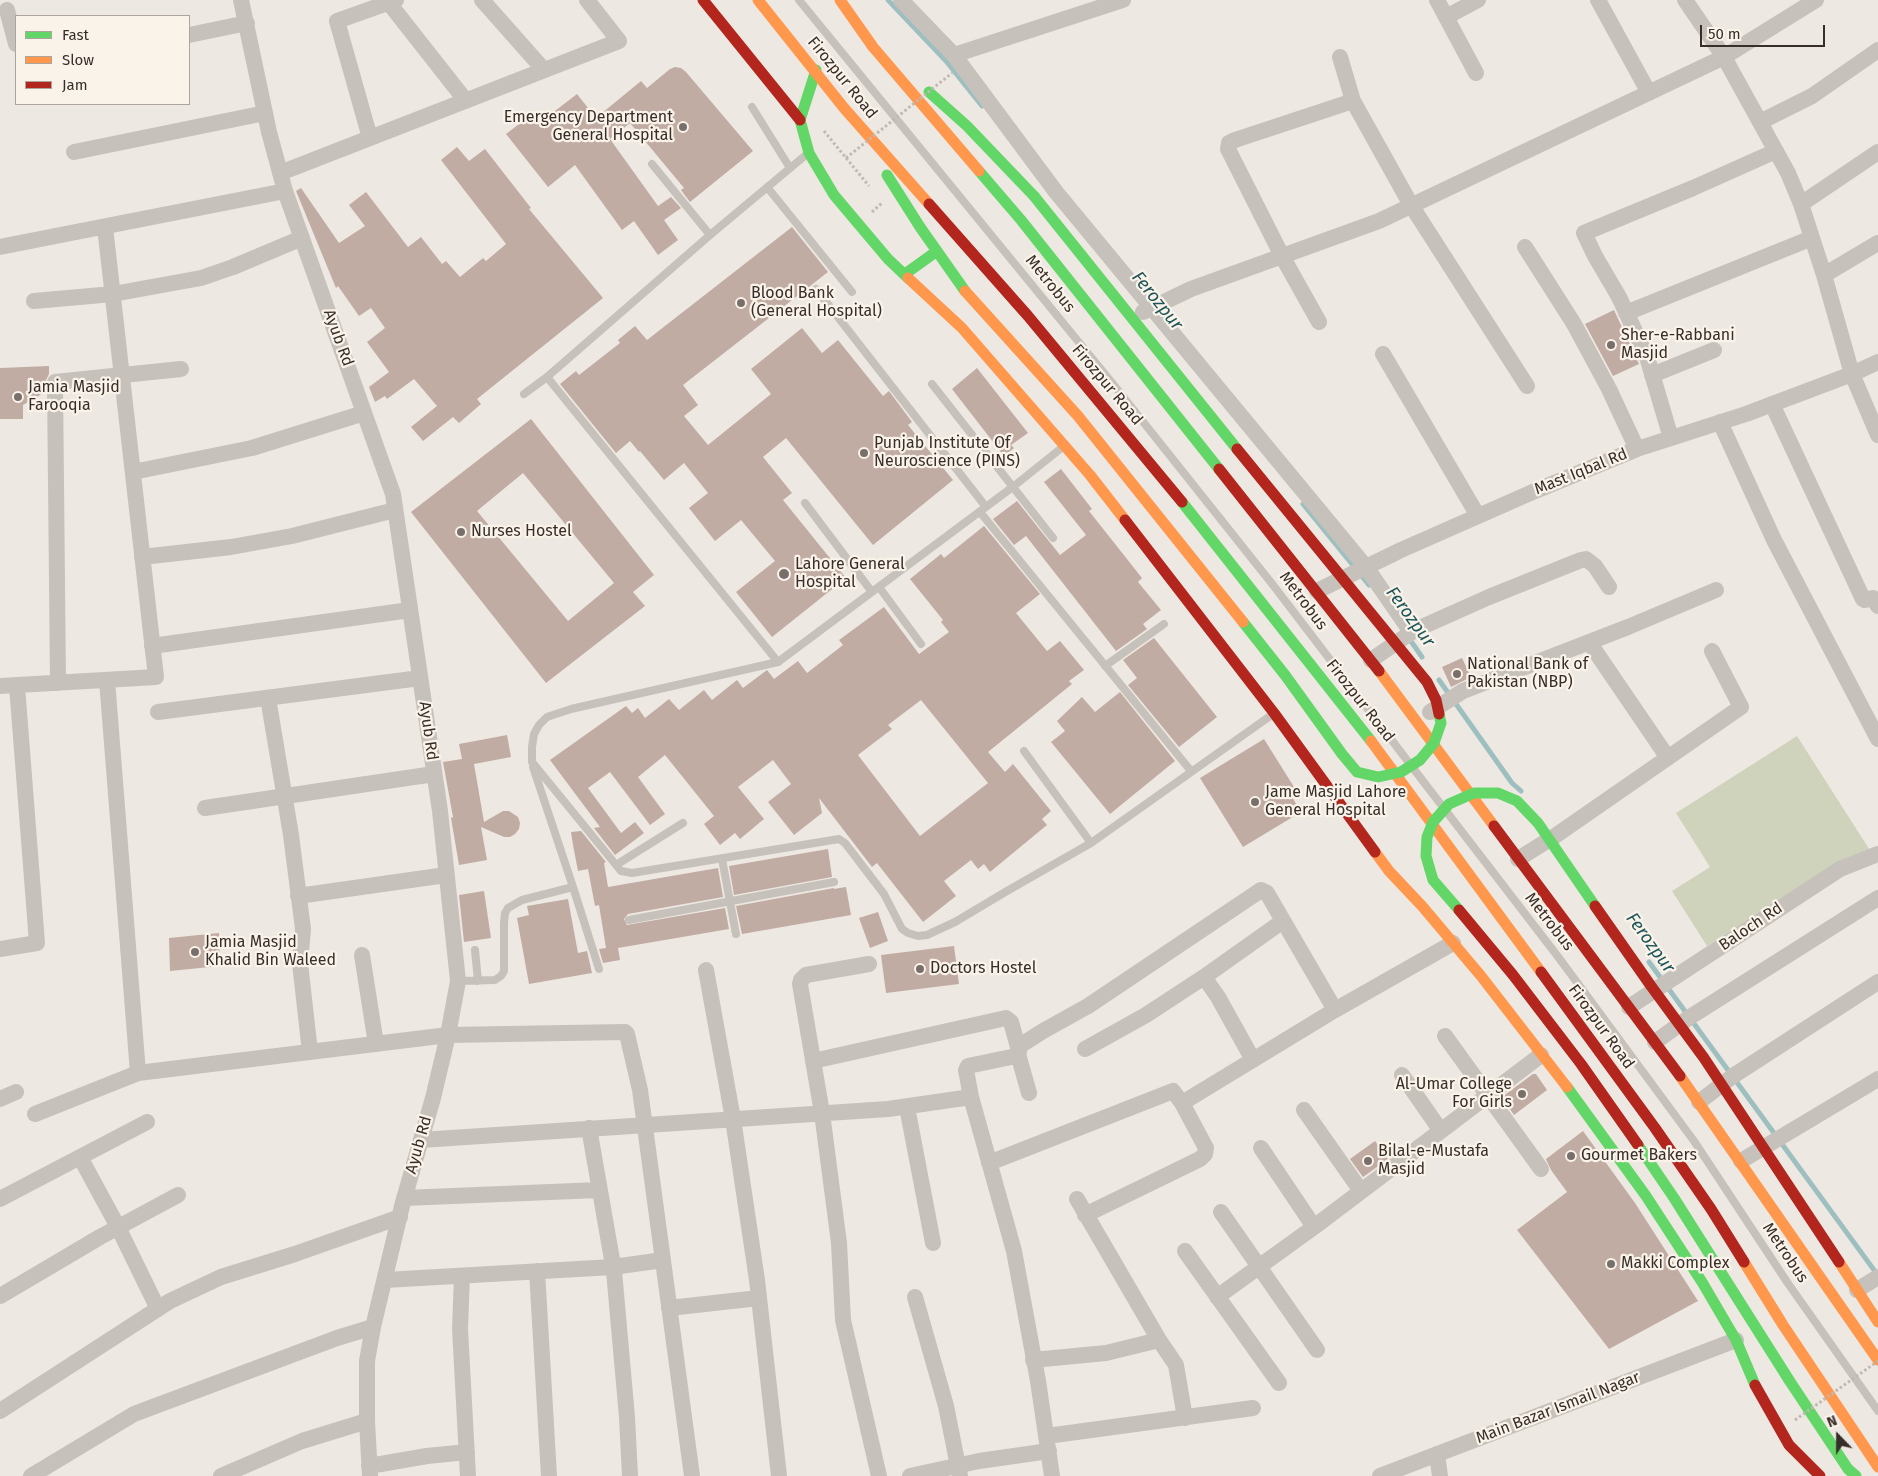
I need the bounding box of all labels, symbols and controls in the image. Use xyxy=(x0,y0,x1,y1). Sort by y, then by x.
legend xyxy=(15,15,190,105)
scale bar xyxy=(1703,15,1828,47)
text: 50 m xyxy=(1708,25,1741,43)
text: Fast xyxy=(62,26,89,44)
street label: Firozpur Road xyxy=(803,33,881,123)
text: Slow xyxy=(62,51,94,69)
text: Jam xyxy=(62,76,88,94)
place label: Emergency Department General Hospital xyxy=(504,108,673,146)
marker: Emergency Department General Hospital xyxy=(677,121,689,133)
street label: Metrobus xyxy=(1021,251,1079,317)
water label: Ferozpur xyxy=(1127,267,1187,335)
place label: Blood Bank (General Hospital) xyxy=(751,284,882,322)
marker: Blood Bank (General Hospital) xyxy=(735,297,747,309)
street label: Ayub Rd xyxy=(319,307,357,369)
place label: Sher-e-Rabbani Masjid xyxy=(1621,326,1735,364)
marker: Sher-e-Rabbani Masjid xyxy=(1605,339,1617,351)
street label: Firozpur Road xyxy=(1068,341,1146,429)
place label: Jamia Masjid Farooqia xyxy=(28,378,120,416)
marker: Jamia Masjid Farooqia xyxy=(12,391,24,403)
place label: Punjab Institute Of Neuroscience (PINS) xyxy=(874,434,1020,472)
street label: Mast Iqbal Rd xyxy=(1532,445,1630,499)
marker: Punjab Institute Of Neuroscience (PINS) xyxy=(858,447,870,459)
place label: Nurses Hostel xyxy=(471,522,572,542)
marker: Nurses Hostel xyxy=(455,526,467,538)
place label: Lahore General Hospital xyxy=(795,555,905,593)
marker: Lahore General Hospital xyxy=(777,567,791,581)
street label: Metrobus xyxy=(1275,568,1331,634)
water label: Ferozpur xyxy=(1381,583,1439,651)
place label: National Bank of Pakistan (NBP) xyxy=(1467,655,1588,693)
street label: Firozpur Road xyxy=(1322,656,1398,746)
marker: National Bank of Pakistan (NBP) xyxy=(1451,668,1463,680)
street label: Ayub Rd xyxy=(414,700,442,762)
place label: Jame Masjid Lahore General Hospital xyxy=(1265,783,1406,821)
marker: Jame Masjid Lahore General Hospital xyxy=(1249,796,1261,808)
street label: Metrobus xyxy=(1520,889,1578,955)
street label: Baloch Rd xyxy=(1716,899,1786,955)
water label: Ferozpur xyxy=(1621,909,1679,977)
place label: Jamia Masjid Khalid Bin Waleed xyxy=(205,933,336,971)
marker: Jamia Masjid Khalid Bin Waleed xyxy=(189,946,201,958)
place label: Doctors Hostel xyxy=(930,959,1036,979)
marker: Doctors Hostel xyxy=(914,963,926,975)
street label: Firozpur Road xyxy=(1564,981,1638,1073)
place label: Al-Umar College For Girls xyxy=(1396,1075,1512,1113)
marker: Al-Umar College For Girls xyxy=(1516,1088,1528,1100)
street label: Ayub Rd xyxy=(402,1114,436,1176)
place label: Bilal-e-Mustafa Masjid xyxy=(1378,1142,1489,1180)
place label: Gourmet Bakers xyxy=(1581,1146,1697,1166)
marker: Gourmet Bakers xyxy=(1565,1150,1577,1162)
marker: Bilal-e-Mustafa Masjid xyxy=(1362,1155,1374,1167)
street label: Metrobus xyxy=(1758,1219,1812,1287)
place label: Makki Complex xyxy=(1621,1254,1729,1274)
marker: Makki Complex xyxy=(1605,1258,1617,1270)
street label: Main Bazar Ismail Nagar xyxy=(1473,1368,1643,1448)
north arrow xyxy=(1813,1411,1863,1461)
text: N xyxy=(1825,1412,1840,1431)

